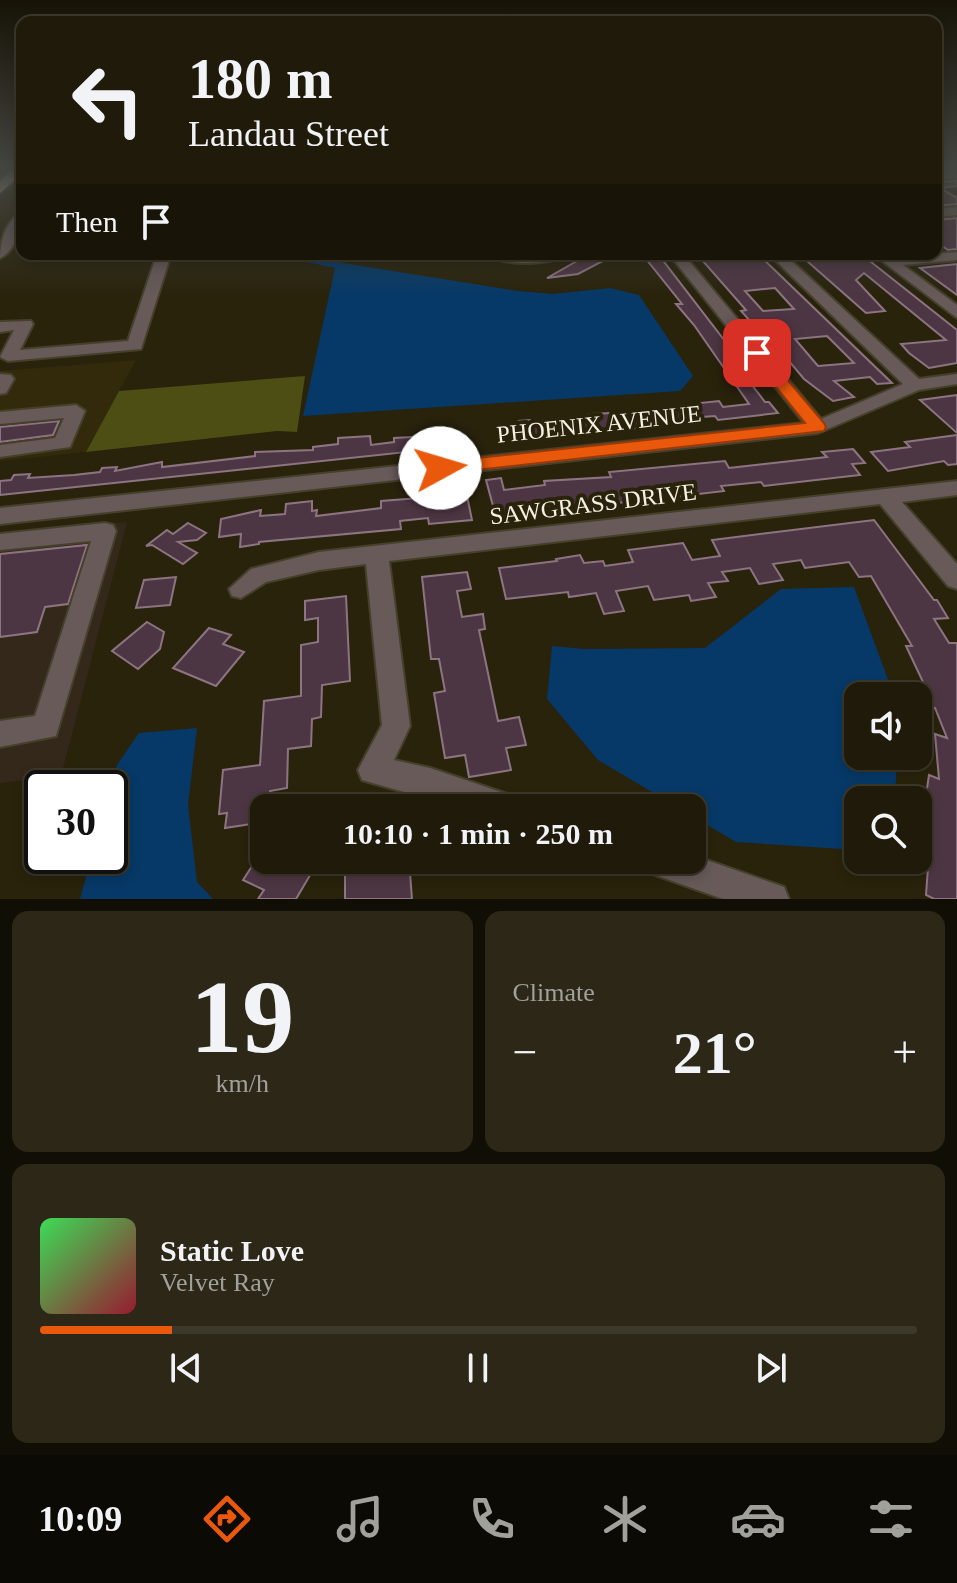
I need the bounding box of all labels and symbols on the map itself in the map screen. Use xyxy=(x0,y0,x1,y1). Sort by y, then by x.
pin xyxy=(723,319,791,387)
street label: PHOENIX AVENUE xyxy=(495,400,703,448)
position arrow xyxy=(398,426,482,510)
street label: SAWGRASS DRIVE xyxy=(488,478,698,530)
speed limit sign: 30 xyxy=(24,770,128,874)

